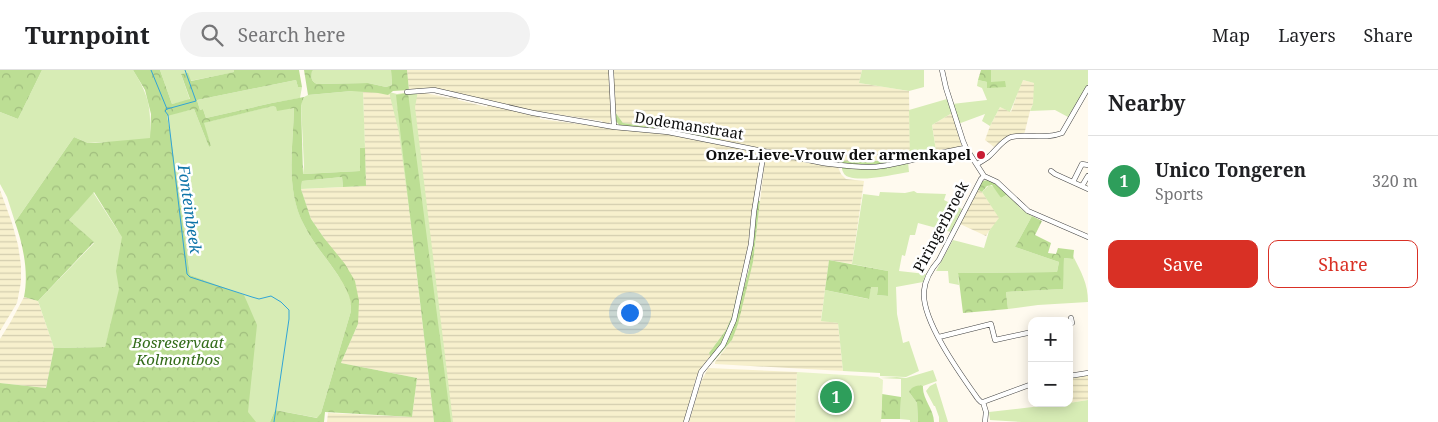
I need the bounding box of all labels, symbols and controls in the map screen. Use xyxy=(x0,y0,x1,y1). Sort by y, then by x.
search box xyxy=(180,12,530,57)
text: Turnpoint xyxy=(25,18,150,51)
icon: search xyxy=(198,21,226,49)
text: Search here xyxy=(238,22,346,48)
text: Map xyxy=(1212,23,1250,47)
text: Layers xyxy=(1278,23,1336,47)
text: Share xyxy=(1364,23,1413,47)
text: Nearby xyxy=(1108,89,1186,117)
street label: Dodemanstraat xyxy=(633,107,745,143)
place label: Onze-Lieve-Vrouw der armenkapel xyxy=(705,144,972,164)
marker: Onze-Lieve-Vrouw der armenkapel xyxy=(975,149,987,161)
text: Unico Tongeren xyxy=(1155,157,1306,183)
water label: Fonteinbeek xyxy=(173,162,207,256)
text: 1 xyxy=(1119,170,1129,192)
text: 320 m xyxy=(1372,170,1418,192)
street label: Piringerbroek xyxy=(908,177,973,276)
text: Sports xyxy=(1155,183,1203,205)
button: Save xyxy=(1108,240,1258,288)
button: Share xyxy=(1268,240,1418,288)
your location xyxy=(617,300,643,326)
map controls xyxy=(1028,317,1073,407)
button: + xyxy=(1028,317,1073,362)
park label: Bosreservaat Kolmontbos xyxy=(131,332,224,369)
button: − xyxy=(1028,362,1073,407)
pin: 1 xyxy=(820,378,852,416)

